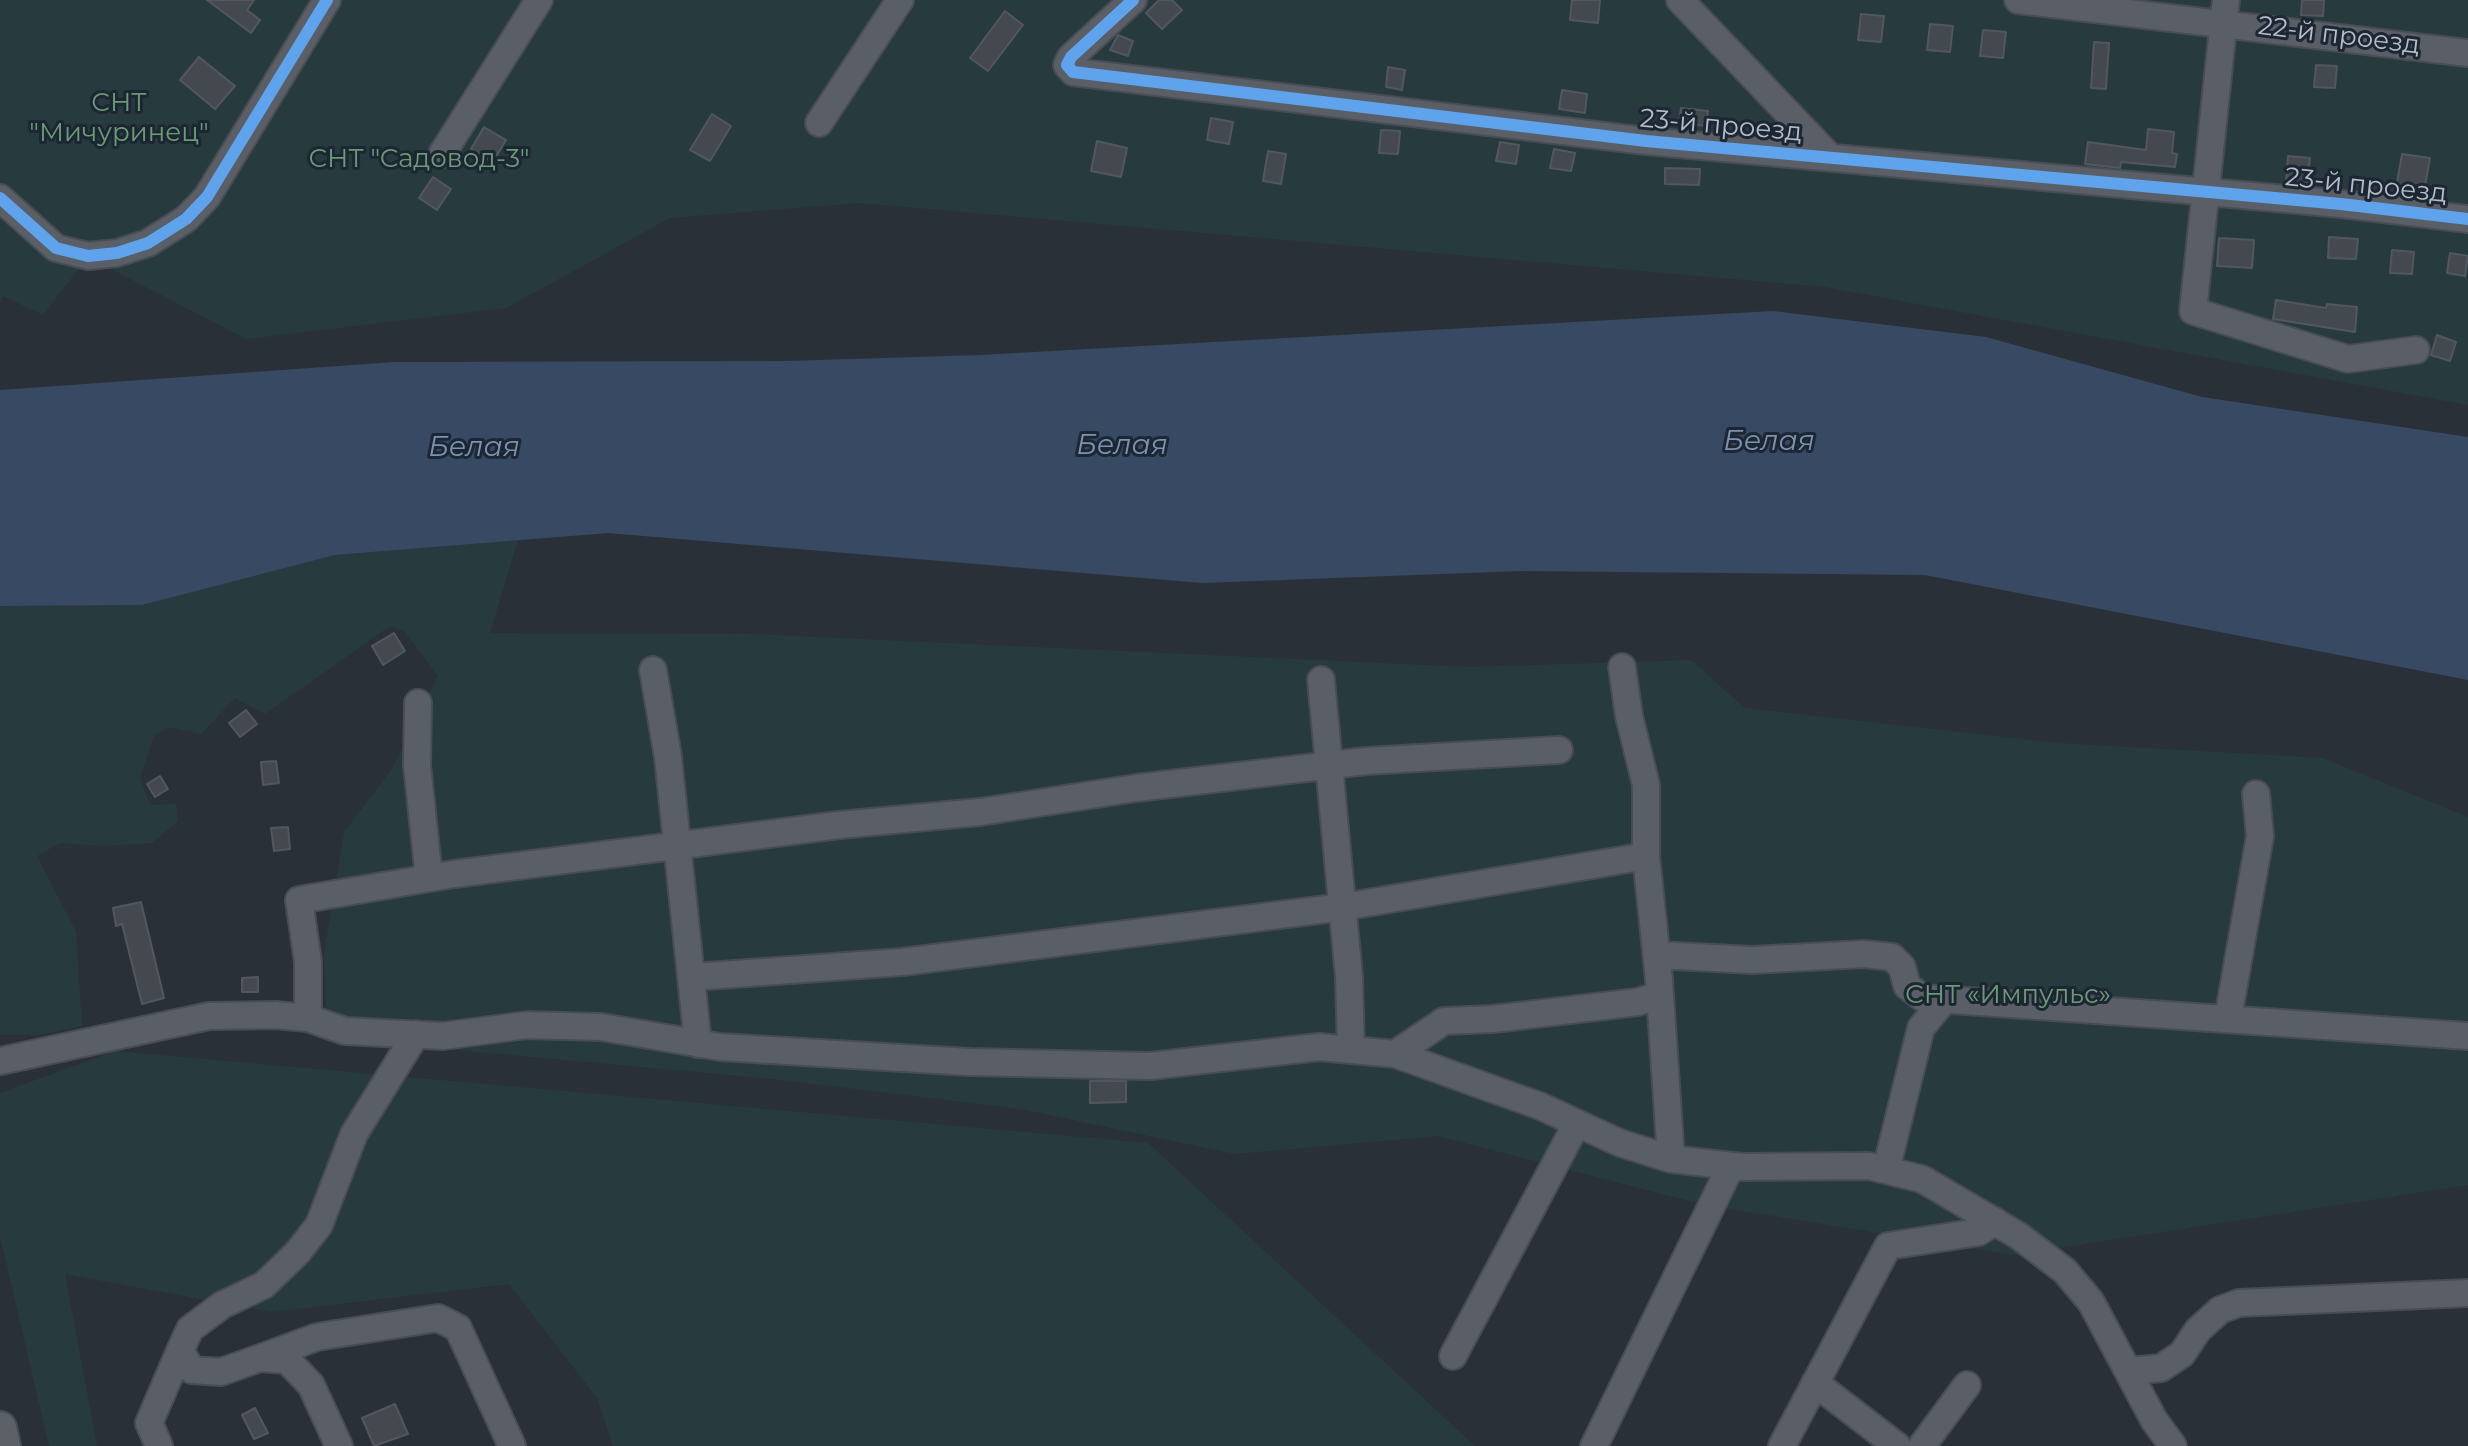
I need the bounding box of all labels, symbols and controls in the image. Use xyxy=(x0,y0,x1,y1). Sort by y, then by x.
street label: 22-й проезд xyxy=(2256,11,2422,61)
park label: СНТ "Мичуринец" xyxy=(29,87,209,148)
street label: 23-й проезд xyxy=(1639,103,1803,149)
park label: СНТ "Садовод-3" xyxy=(308,143,530,175)
street label: 23-й проезд xyxy=(2283,162,2449,210)
water label: Белая xyxy=(1723,425,1815,459)
water label: Белая xyxy=(1076,429,1168,463)
water label: Белая xyxy=(428,431,520,465)
park label: СНТ «Импульс» xyxy=(1905,979,2111,1011)

